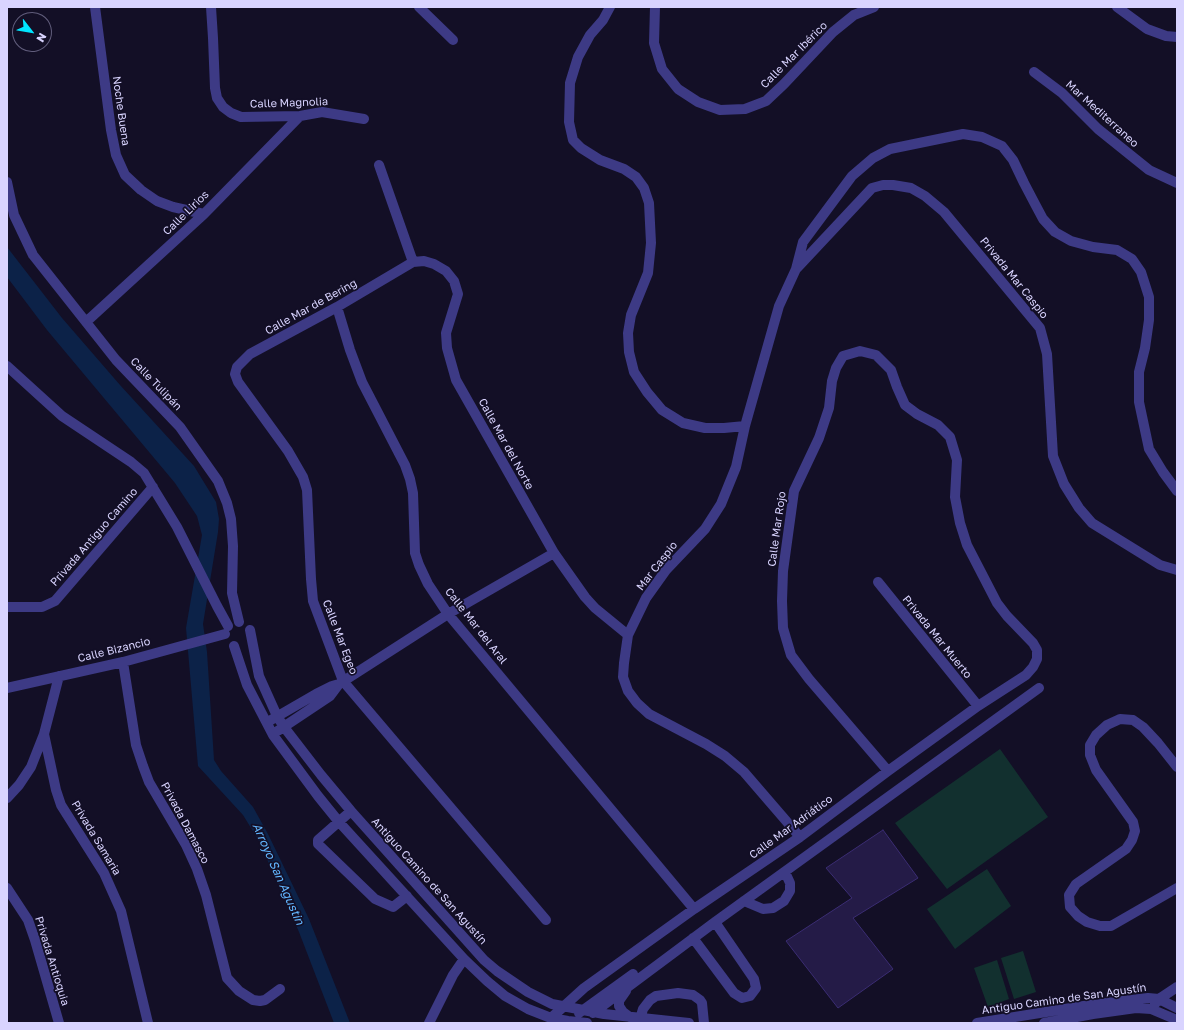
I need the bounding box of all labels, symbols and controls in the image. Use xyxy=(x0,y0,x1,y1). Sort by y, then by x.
north arrow xyxy=(12,12,52,52)
street label: Calle Mar Ibérico xyxy=(758,19,830,91)
text: N xyxy=(34,31,50,45)
street label: Noche Buena xyxy=(110,75,132,147)
street label: Mar Mediterraneo xyxy=(1063,78,1141,150)
street label: Calle Magnolia xyxy=(250,95,328,111)
street label: Calle Lirios xyxy=(160,188,212,238)
street label: Privada Mar Caspio xyxy=(977,235,1051,321)
street label: Calle Mar de Bering xyxy=(263,276,359,338)
street label: Calle Tulipán xyxy=(127,355,185,413)
street label: Calle Mar del Norte xyxy=(475,396,537,492)
street label: Privada Antiguo Camino xyxy=(48,485,140,589)
street label: Calle Mar Rojo xyxy=(765,490,789,568)
street label: Mar Caspio xyxy=(634,539,680,593)
street label: Calle Mar del Aral xyxy=(442,585,510,667)
street label: Privada Mar Muerto xyxy=(899,593,975,681)
street label: Calle Mar Egeo xyxy=(320,598,360,676)
street label: Calle Bizancio xyxy=(76,635,152,665)
street label: Privada Damasco xyxy=(158,780,212,866)
street label: Calle Mar Adriático xyxy=(747,792,835,862)
street label: Privada Samaria xyxy=(68,798,124,878)
street label: Antiguo Camino de San Agustín xyxy=(369,815,489,947)
water label: Arroyo San Agustin xyxy=(249,821,307,927)
street label: Privada Antioquia xyxy=(32,915,72,1007)
street label: Antiguo Camino de San Agustín xyxy=(981,981,1147,1017)

